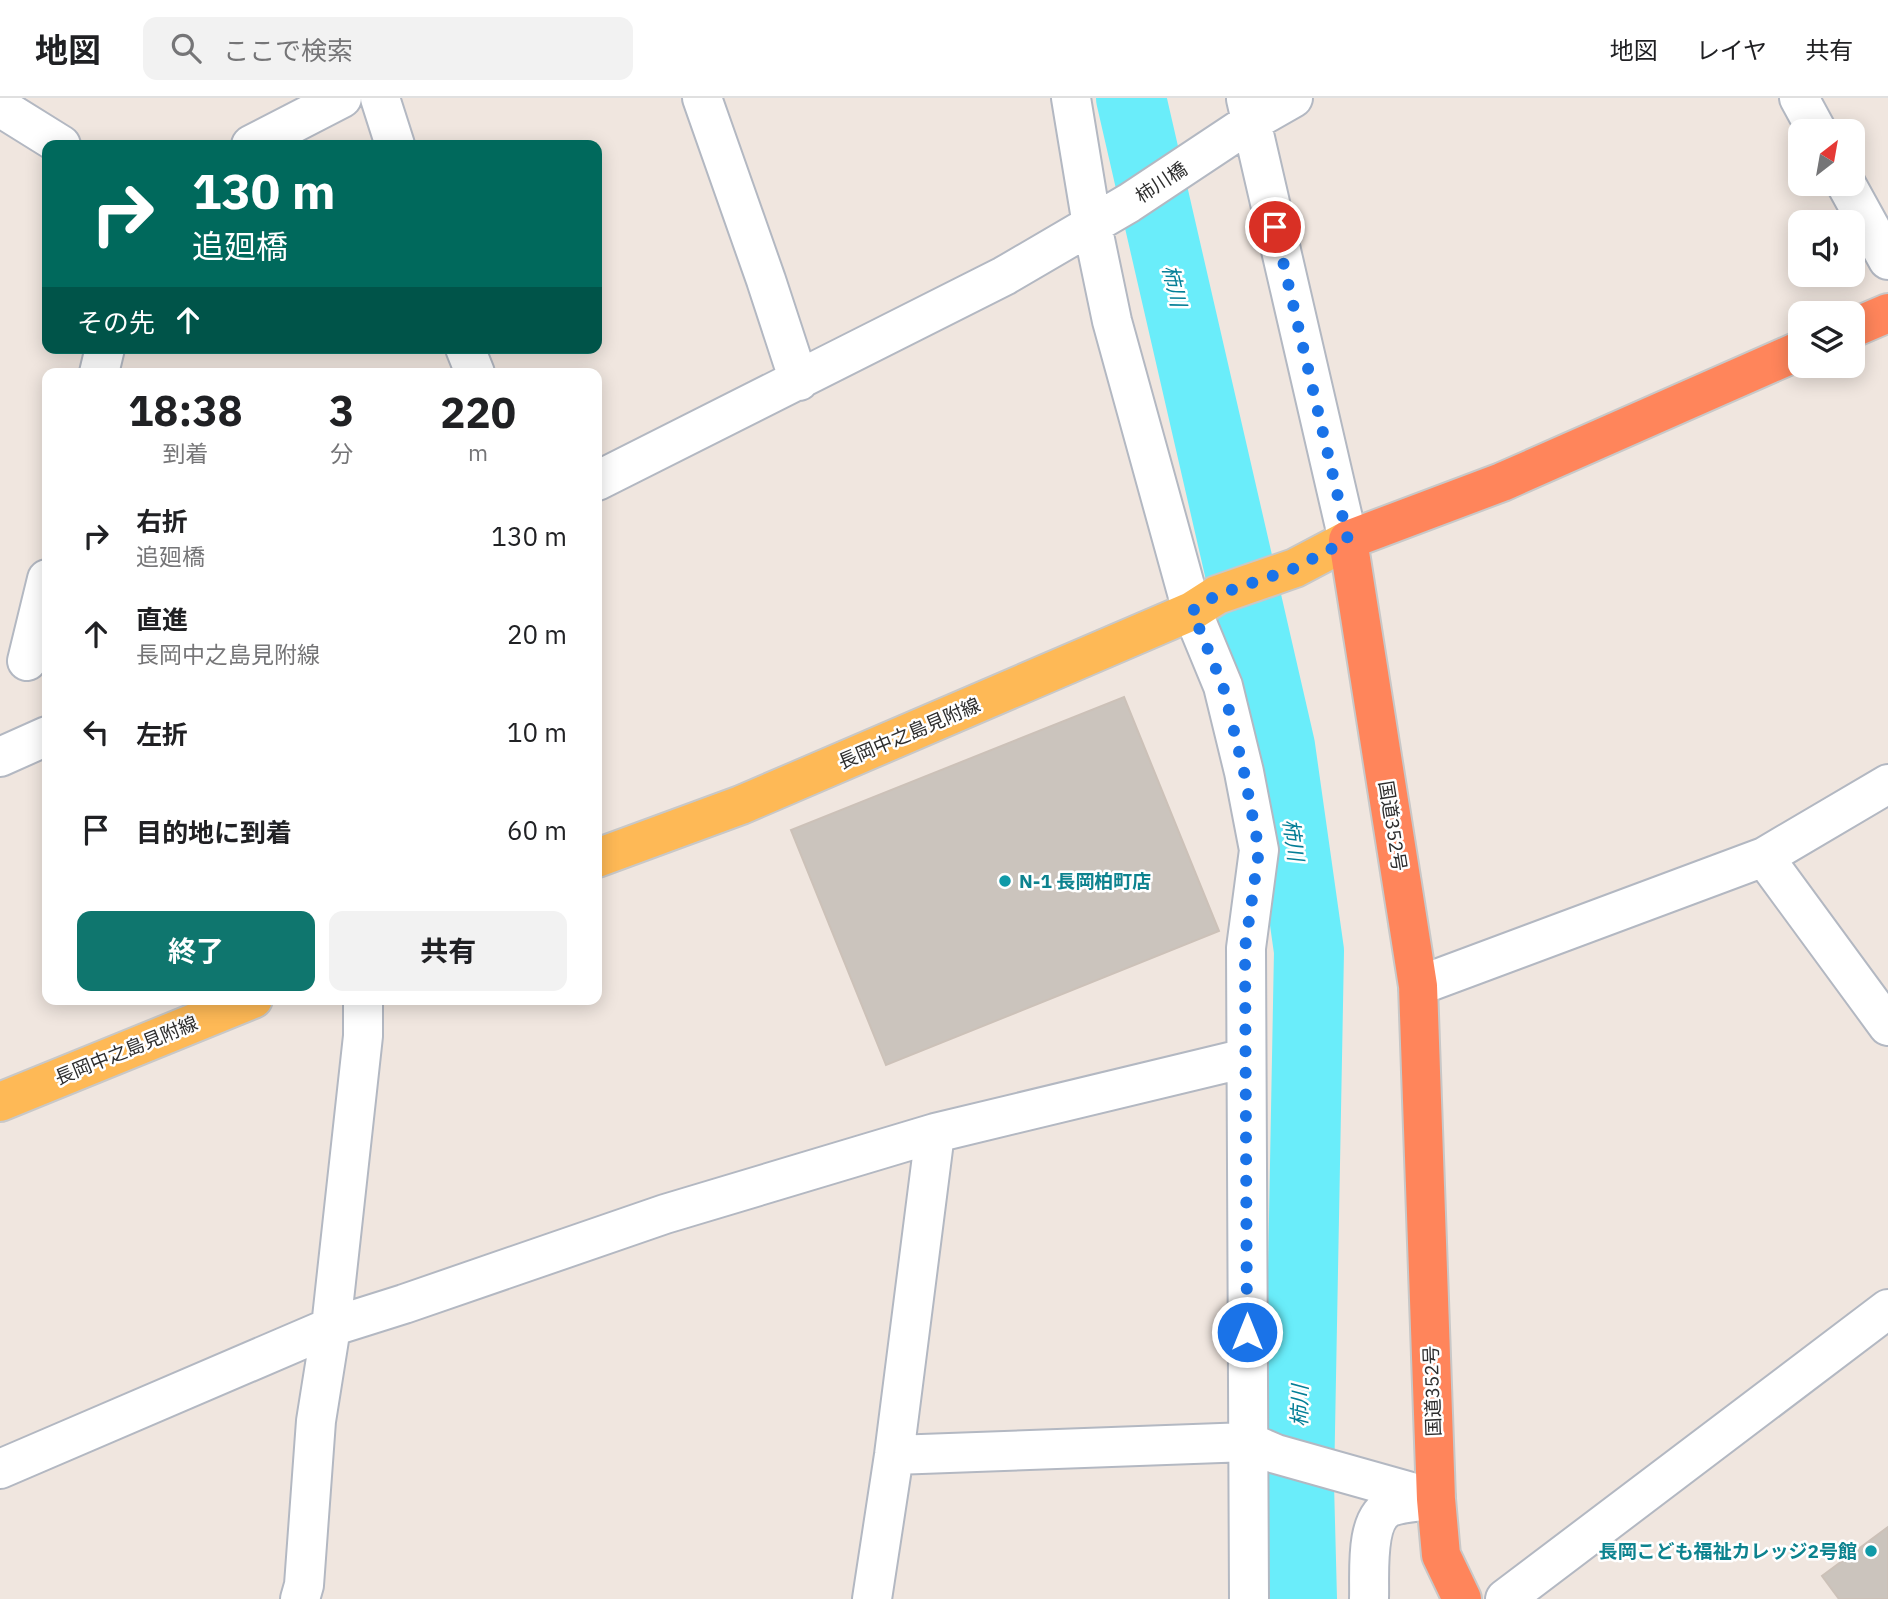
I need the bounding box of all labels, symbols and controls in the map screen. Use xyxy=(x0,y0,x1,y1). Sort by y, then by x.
search box xyxy=(143,17,633,80)
text: 地図 xyxy=(35,28,101,71)
icon: search xyxy=(167,29,205,67)
text: ここで検索 xyxy=(223,33,353,67)
text: 地図 xyxy=(1610,34,1658,66)
text: レイヤ xyxy=(1696,34,1767,66)
text: 共有 xyxy=(1805,34,1853,66)
north arrow xyxy=(1788,119,1866,196)
map controls xyxy=(1788,119,1865,378)
street label: 柿川橋 xyxy=(1131,156,1191,208)
text: 130 m xyxy=(192,159,336,222)
icon: right xyxy=(77,168,168,259)
pin xyxy=(1245,197,1305,257)
icon: arrive xyxy=(1256,208,1294,246)
button: sound xyxy=(1788,210,1865,287)
text: 追廻橋 xyxy=(192,225,288,267)
water label: 柿川 xyxy=(1157,262,1194,311)
icon: ahead xyxy=(169,301,207,339)
button: layers xyxy=(1788,301,1865,378)
text: その先 xyxy=(77,305,155,339)
text: 18:38 xyxy=(128,383,243,438)
text: 3 xyxy=(329,383,354,438)
text: 220 xyxy=(440,385,516,440)
text: m xyxy=(468,437,488,467)
text: 到着 xyxy=(162,438,208,468)
text: 分 xyxy=(330,438,353,468)
text: 右折 xyxy=(136,504,188,538)
icon: right xyxy=(77,517,115,555)
text: 130 m xyxy=(491,519,567,553)
text: 追廻橋 xyxy=(136,541,205,571)
text: 直進 xyxy=(136,602,188,636)
icon: ahead xyxy=(77,615,115,653)
text: 20 m xyxy=(507,617,567,651)
text: 長岡中之島見附線 xyxy=(136,639,320,669)
street label: 長岡中之島見附線 xyxy=(834,692,984,774)
icon: left xyxy=(77,713,115,751)
text: 10 m xyxy=(507,715,567,749)
text: 左折 xyxy=(136,717,188,751)
street label: 国道352号 xyxy=(1374,779,1412,873)
icon: arrive xyxy=(77,811,115,849)
text: 60 m xyxy=(507,813,567,847)
text: 目的地に到着 xyxy=(136,815,292,849)
water label: 柿川 xyxy=(1277,817,1311,865)
place label: N-1 長岡柏町店 xyxy=(1019,869,1151,893)
marker: N-1 長岡柏町店 xyxy=(997,873,1013,889)
button: 終了 xyxy=(77,911,315,991)
button: 共有 xyxy=(329,911,567,991)
street label: 長岡中之島見附線 xyxy=(51,1010,201,1090)
position arrow xyxy=(1210,1295,1284,1369)
street label: 国道352号 xyxy=(1418,1345,1446,1437)
water label: 柿川 xyxy=(1285,1383,1313,1427)
place label: 長岡こども福祉カレッジ2号館 xyxy=(1599,1539,1857,1563)
marker: 長岡こども福祉カレッジ2号館 xyxy=(1863,1543,1879,1559)

